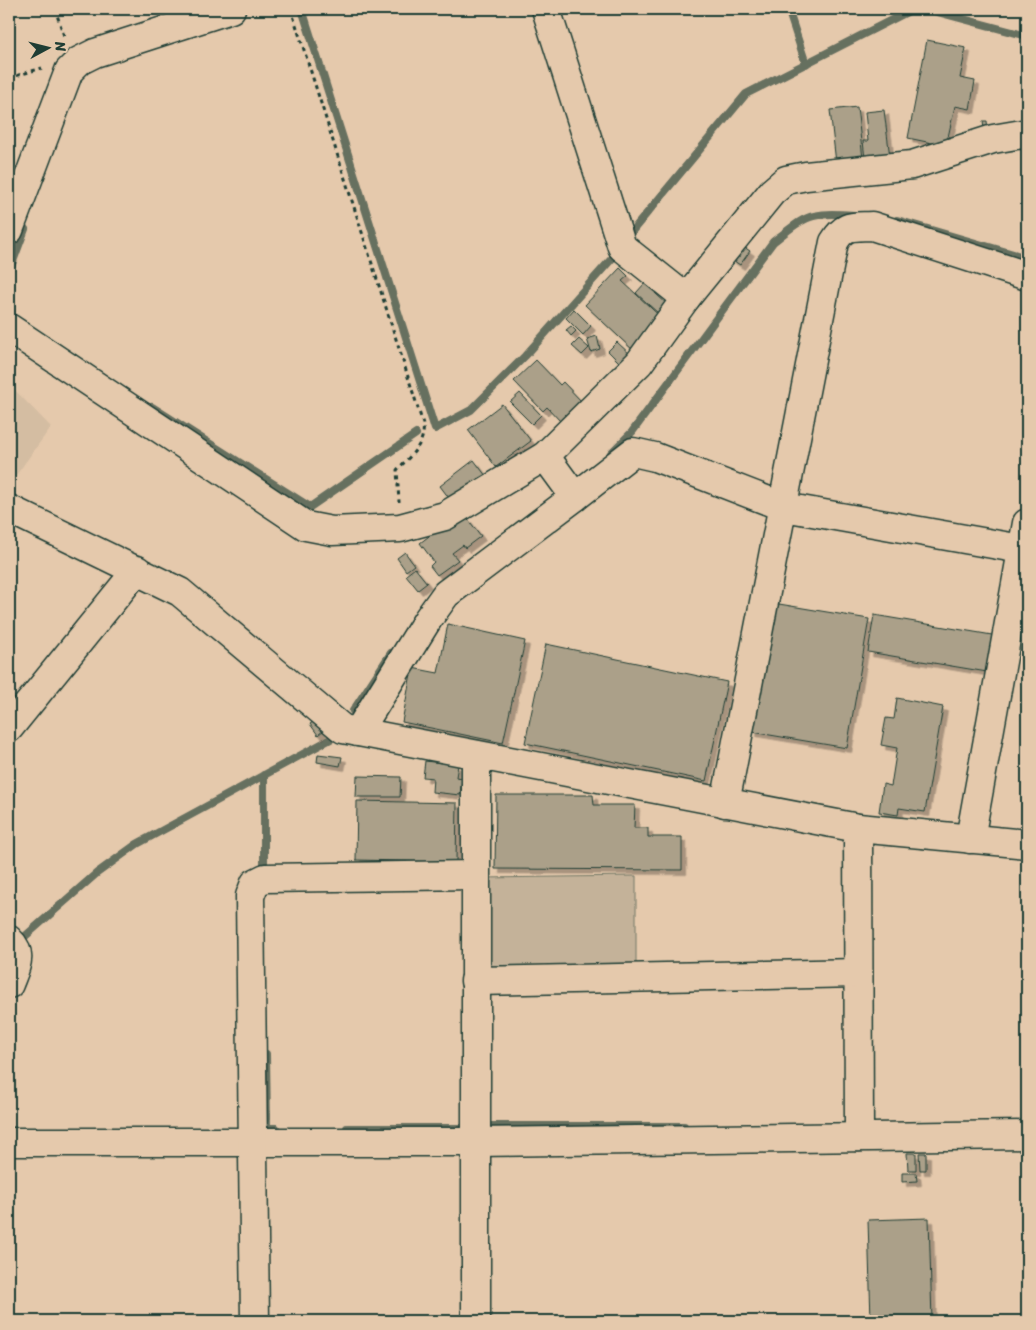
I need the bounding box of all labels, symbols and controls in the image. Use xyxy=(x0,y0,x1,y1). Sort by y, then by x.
north arrow xyxy=(22,22,72,72)
text: N xyxy=(47,39,73,53)

